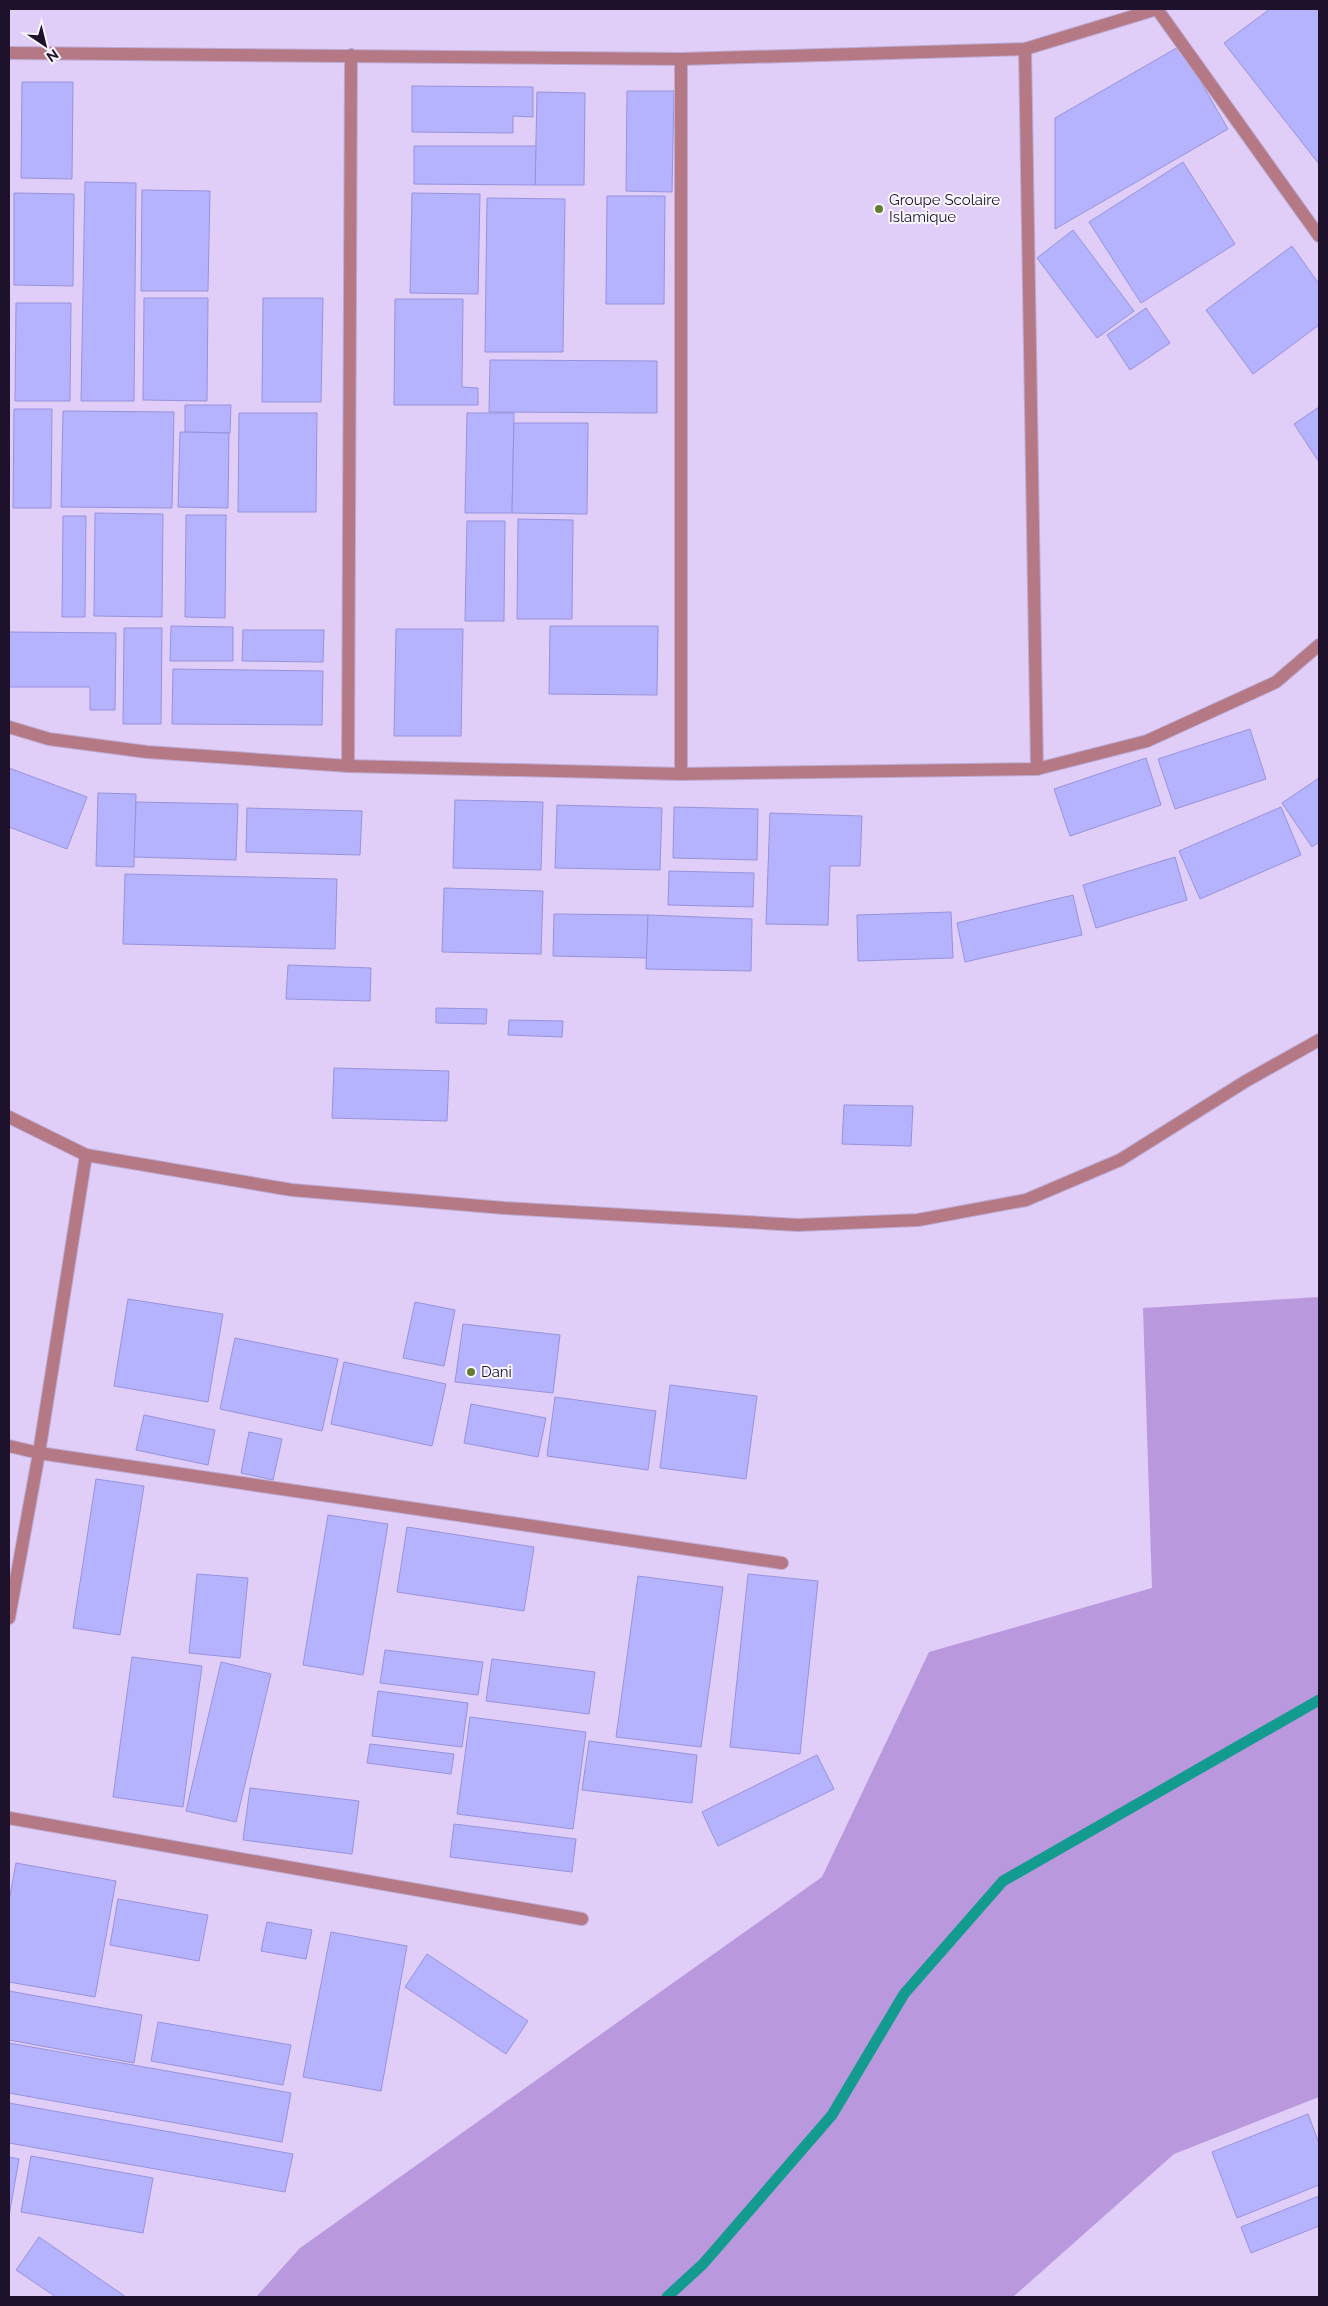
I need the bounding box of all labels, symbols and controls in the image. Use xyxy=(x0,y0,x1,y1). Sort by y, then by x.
north arrow xyxy=(20,20,70,70)
text: N xyxy=(43,46,61,65)
place label: Groupe Scolaire Islamique xyxy=(889,191,1000,226)
marker: Groupe Scolaire Islamique xyxy=(873,203,885,215)
place label: Dani xyxy=(481,1363,512,1381)
marker: Dani xyxy=(465,1366,477,1378)

